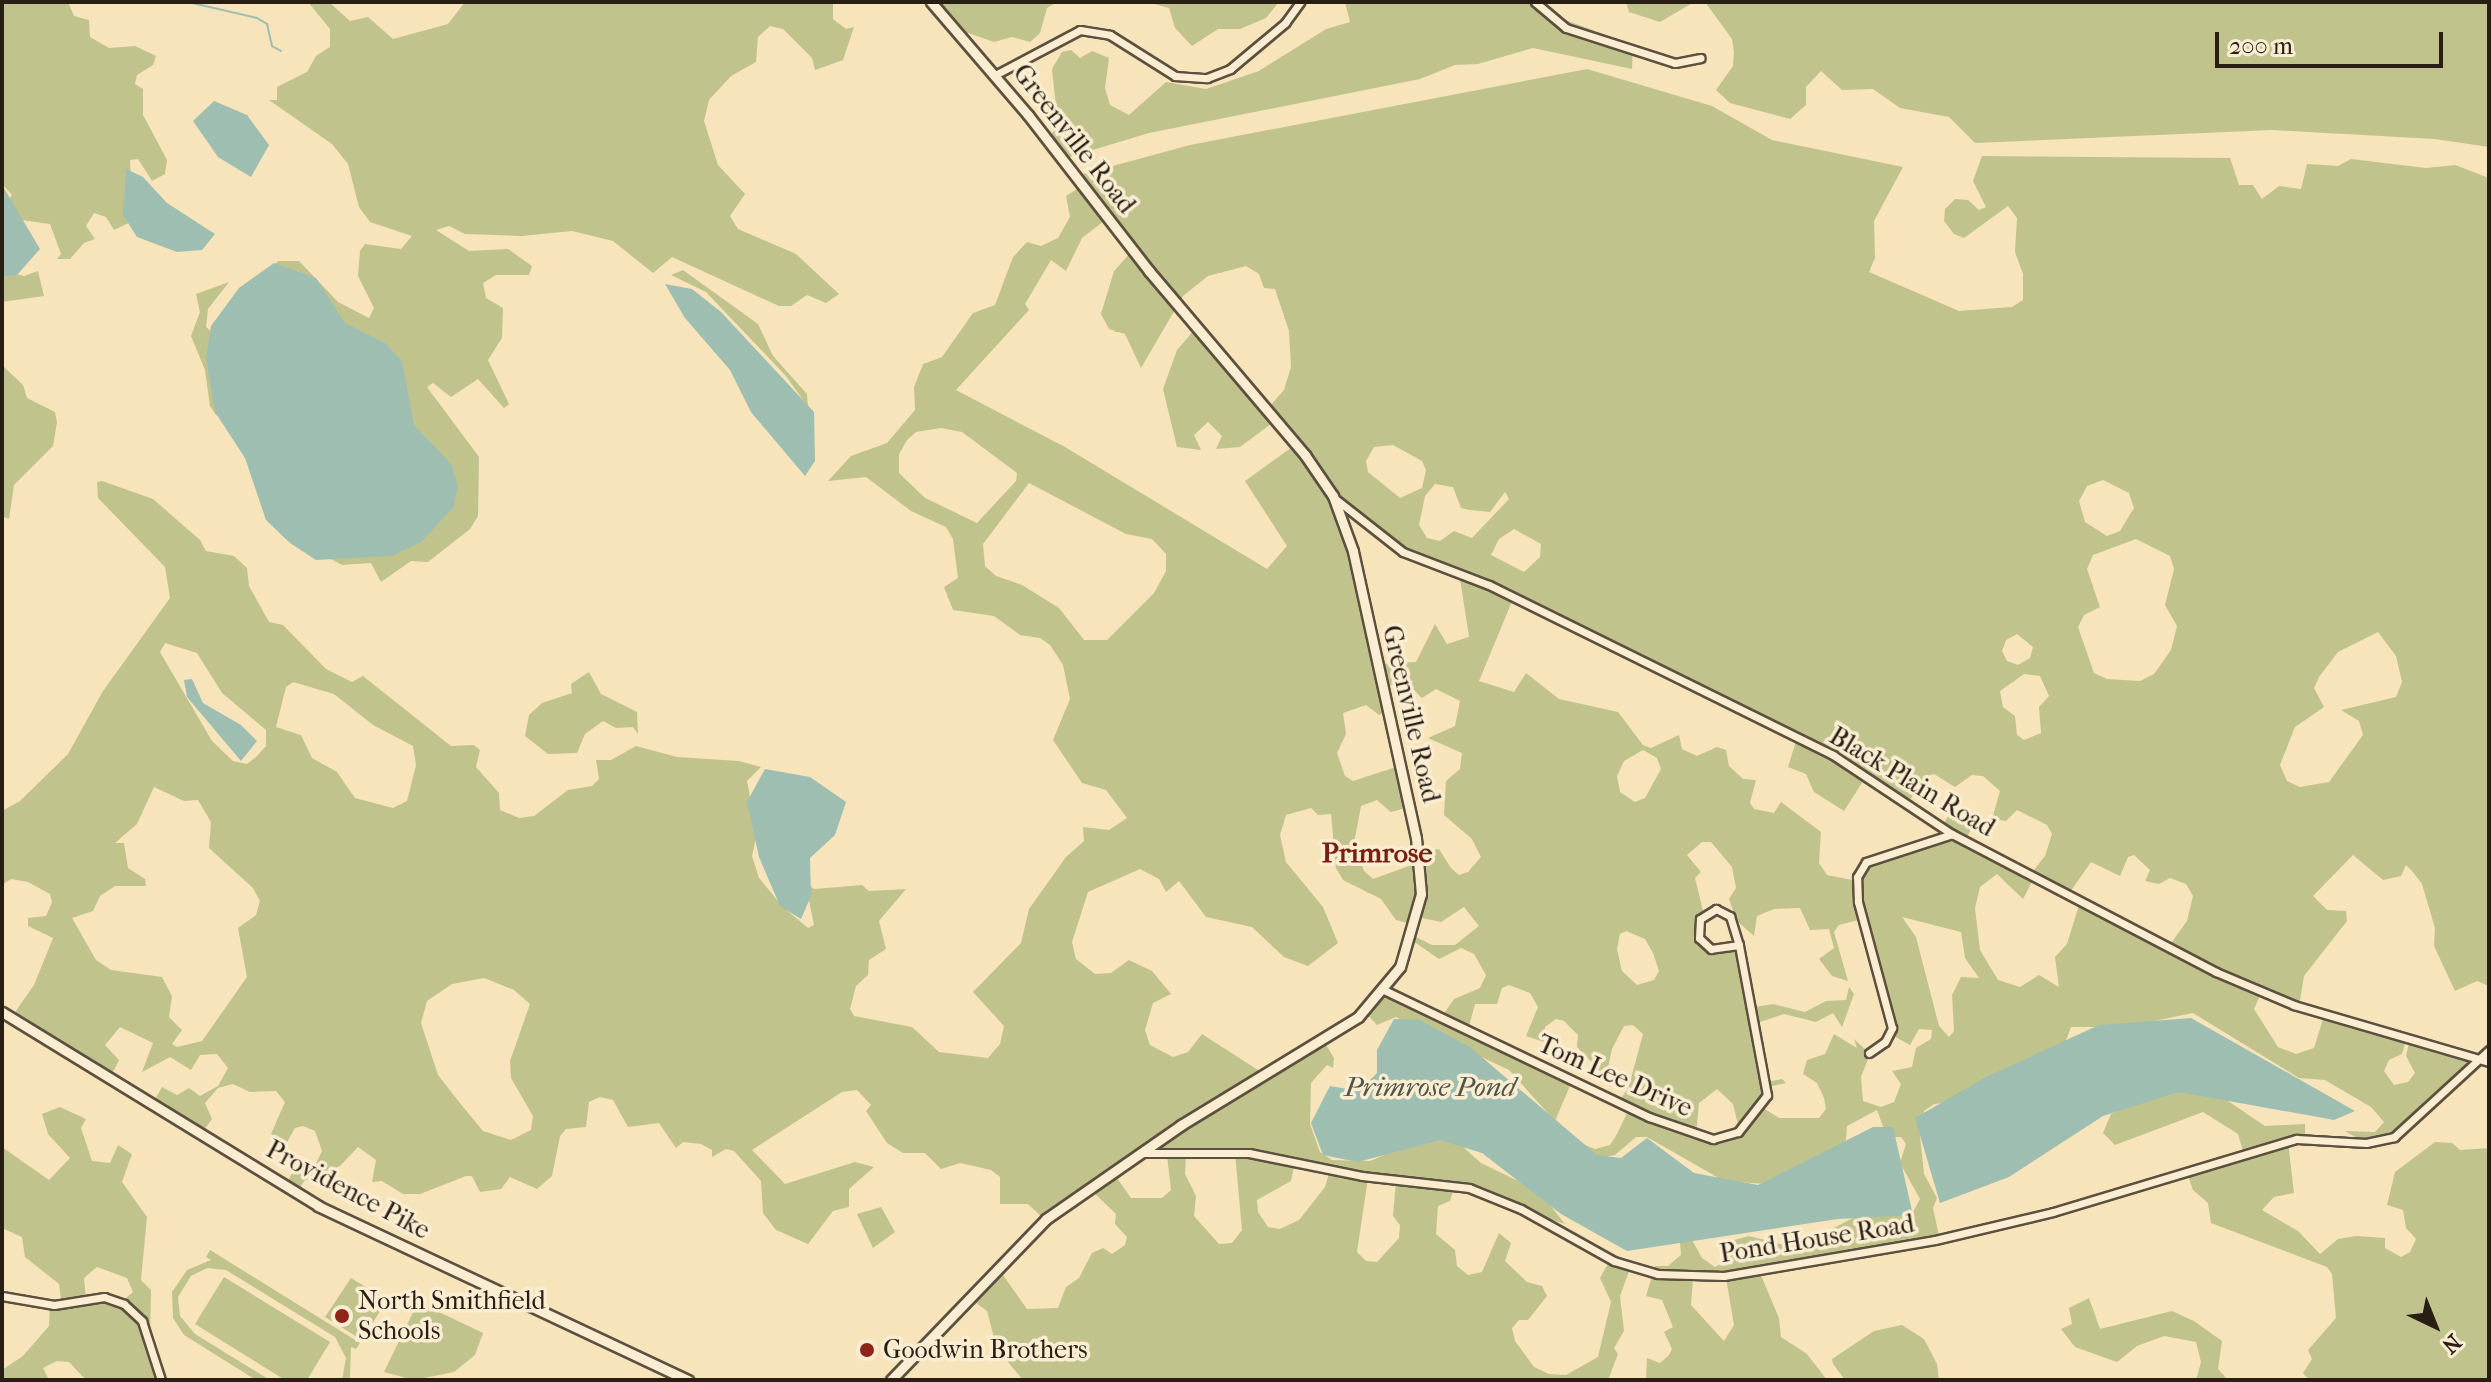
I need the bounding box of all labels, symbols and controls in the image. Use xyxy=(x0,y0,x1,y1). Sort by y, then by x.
scale bar xyxy=(2219,16,2447,66)
text: 200 m xyxy=(2229,32,2293,60)
street label: Greenville Road xyxy=(1006,58,1142,220)
street label: Greenville Road xyxy=(1375,622,1447,806)
street label: Black Plain Road xyxy=(1824,720,2000,844)
district label: Primrose xyxy=(1322,836,1432,870)
street label: Tom Lee Drive xyxy=(1533,1028,1697,1124)
water label: Primrose Pond xyxy=(1344,1070,1516,1104)
street label: Providence Pike xyxy=(261,1134,435,1246)
street label: Pond House Road xyxy=(1717,1208,1917,1270)
place label: North Smithfield Schools xyxy=(358,1285,546,1346)
north arrow xyxy=(2395,1286,2475,1366)
marker: North Smithfield Schools xyxy=(333,1307,351,1325)
text: N xyxy=(2436,1328,2466,1359)
place label: Goodwin Brothers xyxy=(883,1334,1088,1366)
marker: Goodwin Brothers xyxy=(858,1341,876,1359)

